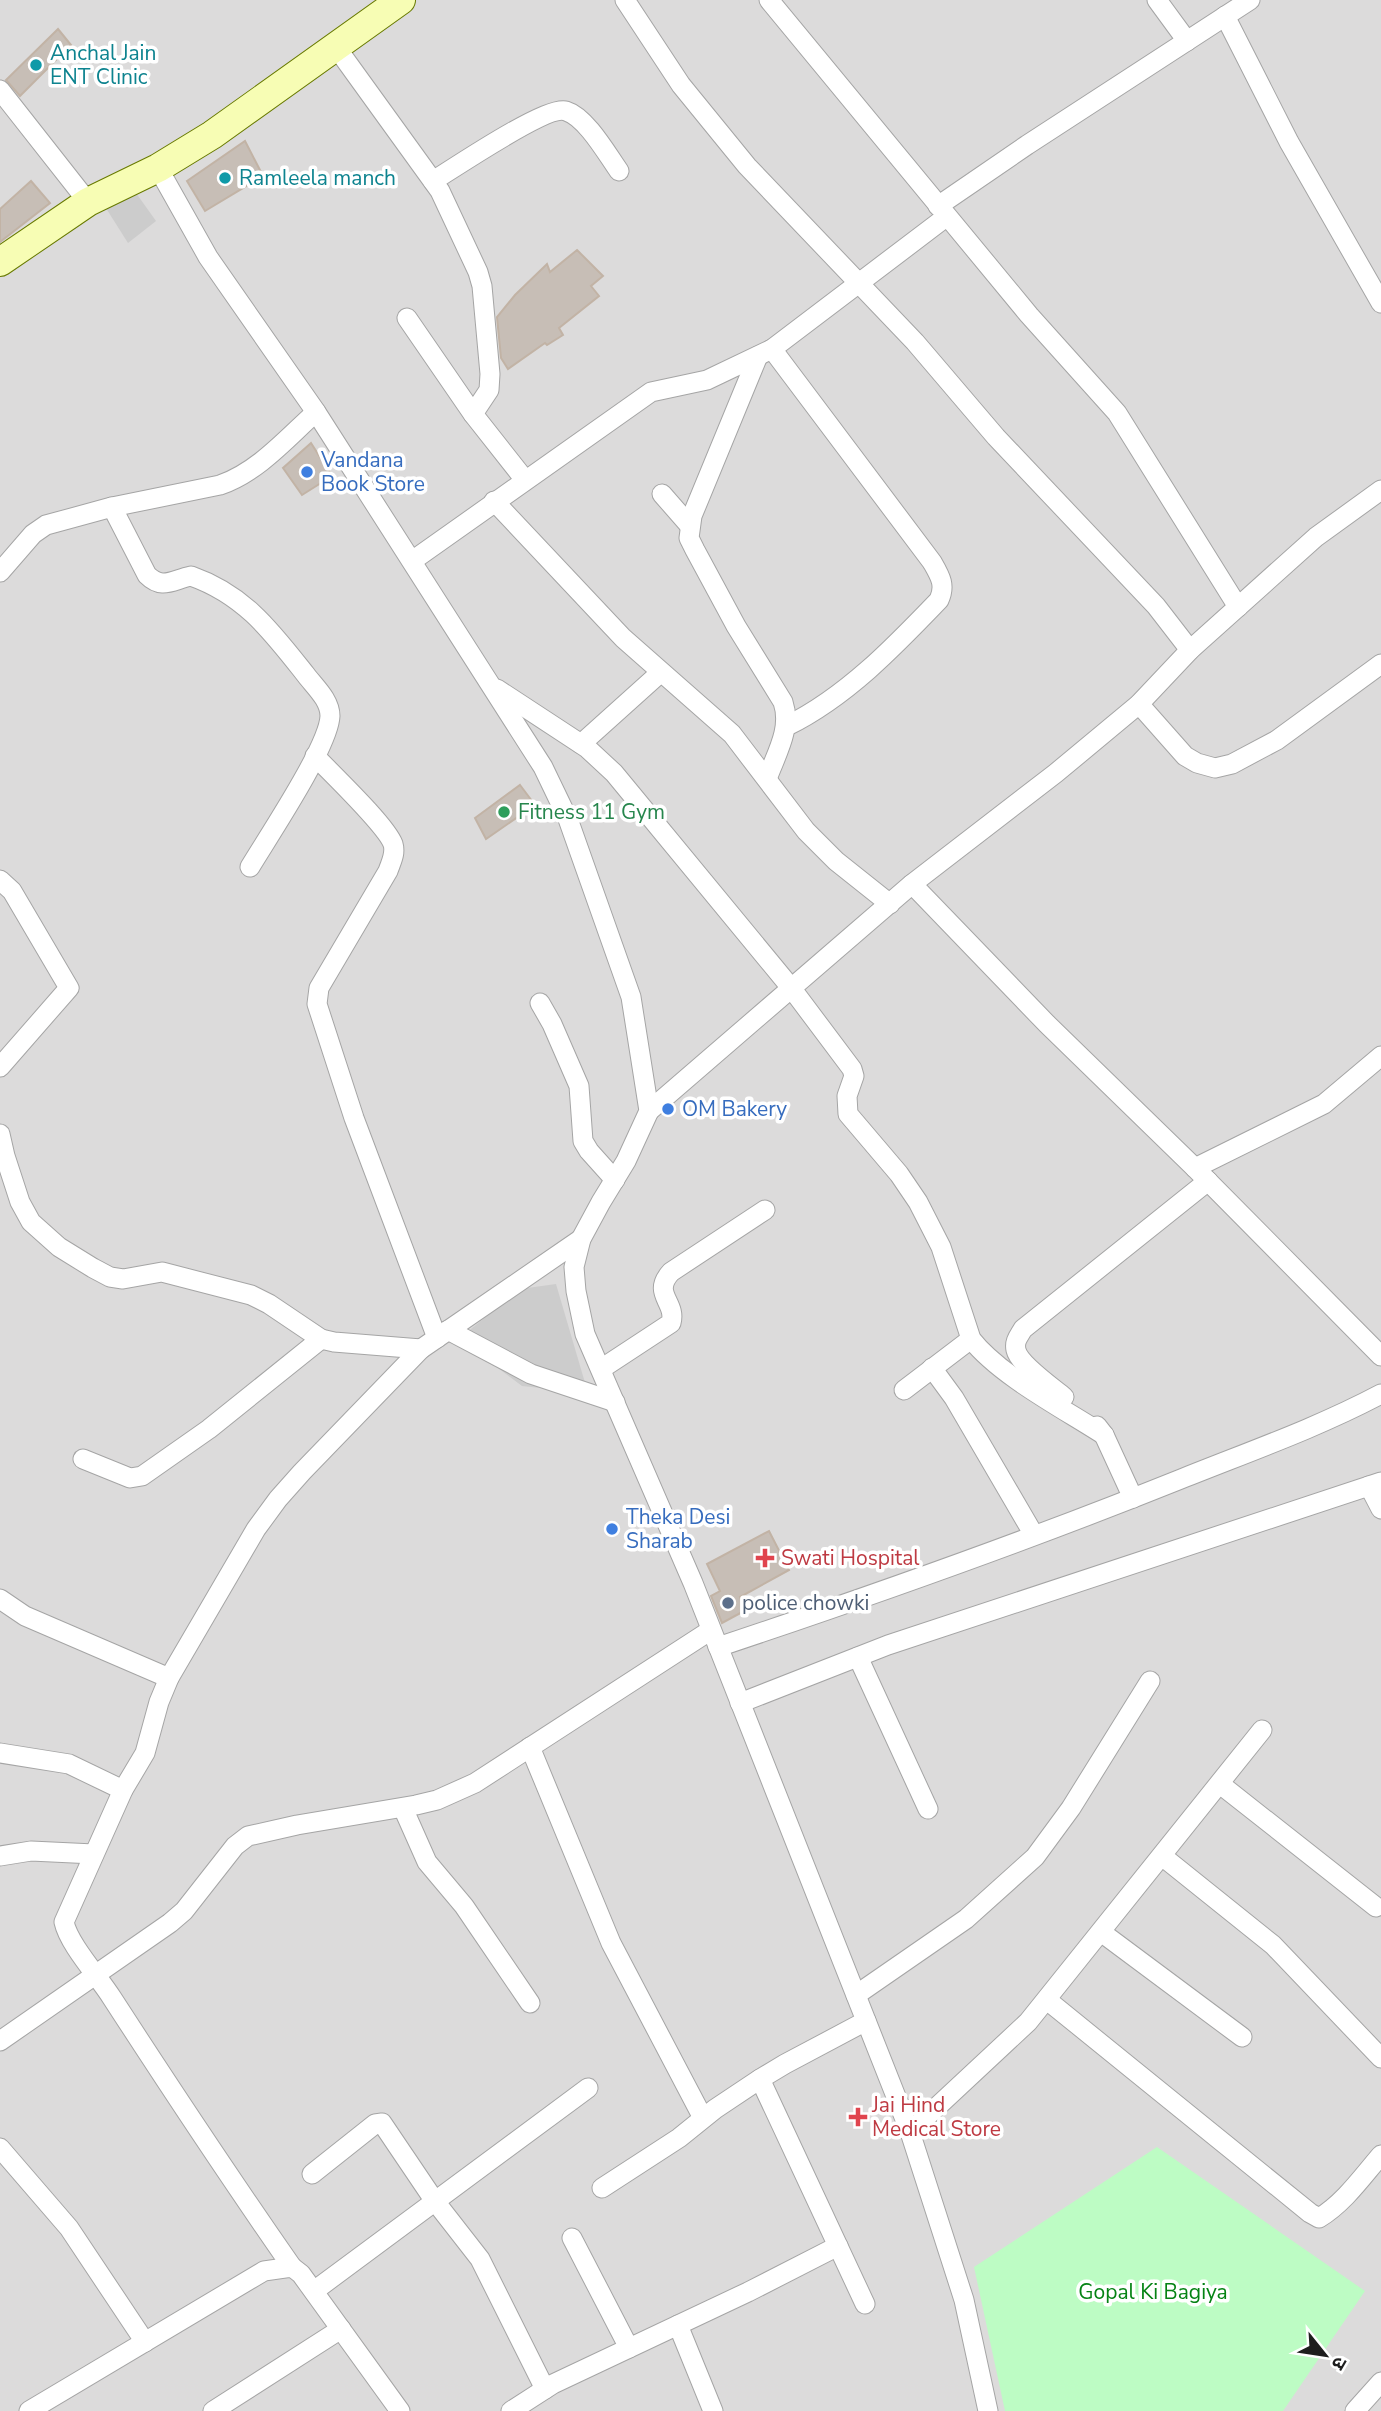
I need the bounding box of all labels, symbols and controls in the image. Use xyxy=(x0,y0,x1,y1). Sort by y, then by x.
place label: Anchal Jain ENT Clinic xyxy=(50,39,156,91)
marker: Anchal Jain ENT Clinic xyxy=(28,57,44,73)
place label: Ramleela manch xyxy=(239,164,396,192)
marker: Ramleela manch xyxy=(217,170,233,186)
place label: Vandana Book Store xyxy=(320,446,425,498)
marker: Vandana Book Store xyxy=(299,464,315,480)
place label: Fitness 11 Gym xyxy=(518,798,665,826)
marker: Fitness 11 Gym xyxy=(496,804,512,820)
place label: OM Bakery xyxy=(682,1095,787,1123)
marker: OM Bakery xyxy=(660,1101,676,1117)
place label: Theka Desi Sharab xyxy=(626,1503,730,1555)
marker: Theka Desi Sharab xyxy=(604,1521,620,1537)
place label: Swati Hospital xyxy=(781,1544,920,1572)
marker: Swati Hospital xyxy=(755,1548,775,1568)
place label: police chowki xyxy=(742,1589,869,1617)
marker: police chowki xyxy=(720,1595,736,1611)
place label: Jai Hind Medical Store xyxy=(871,2091,1001,2143)
marker: Jai Hind Medical Store xyxy=(850,2109,866,2125)
park label: Gopal Ki Bagiya xyxy=(1078,2278,1228,2306)
north arrow xyxy=(1290,2320,1360,2390)
text: उ xyxy=(1324,2352,1353,2375)

